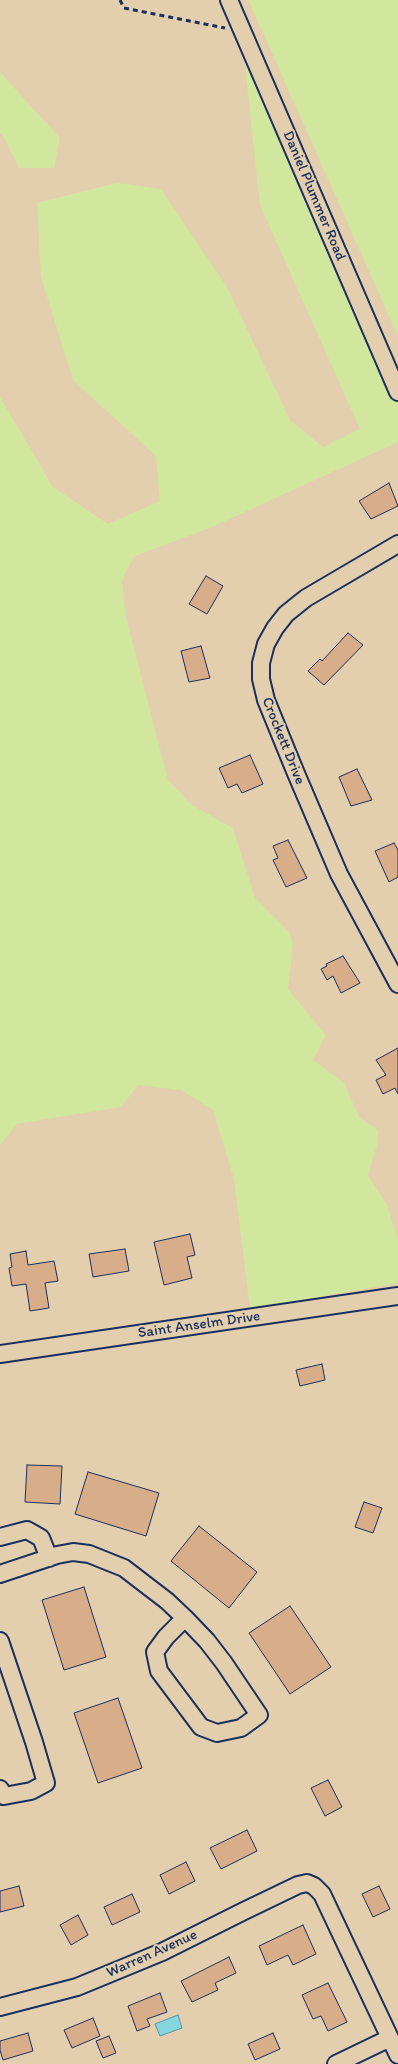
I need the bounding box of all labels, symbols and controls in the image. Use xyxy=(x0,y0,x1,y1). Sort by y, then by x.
street label: Daniel Plummer Road xyxy=(278,128,350,264)
street label: Crockett Drive xyxy=(257,695,309,787)
street label: Saint Anselm Drive xyxy=(137,1307,261,1343)
street label: Warren Avenue xyxy=(104,1926,200,1982)

